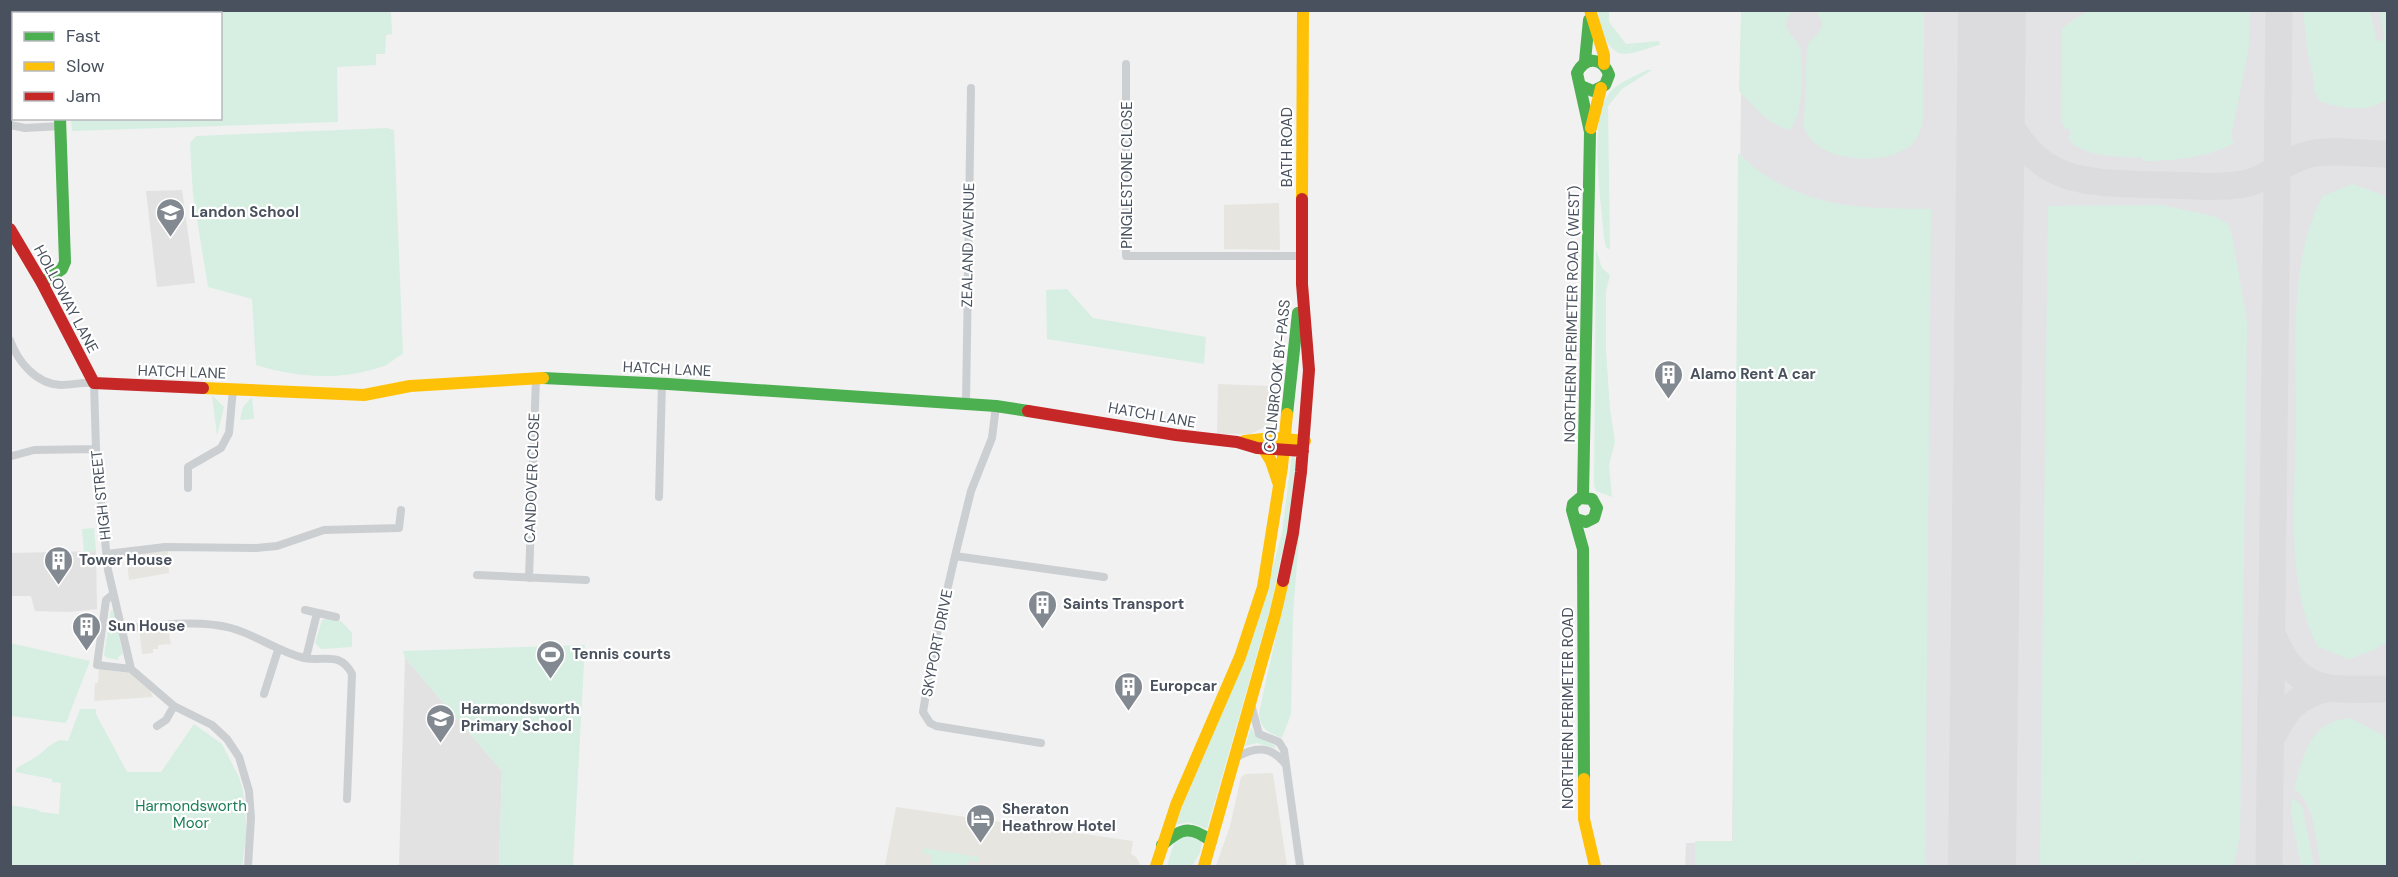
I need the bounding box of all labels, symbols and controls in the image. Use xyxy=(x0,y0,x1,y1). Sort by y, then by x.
legend xyxy=(12,12,222,120)
text: Fast xyxy=(66,24,101,48)
text: Slow xyxy=(66,54,105,78)
text: Jam xyxy=(66,84,101,108)
street label: PINGLESTONE CLOSE xyxy=(1117,101,1137,249)
street label: BATH ROAD xyxy=(1277,107,1297,187)
street label: ZEALAND AVENUE xyxy=(957,182,979,308)
street label: NORTHERN PERIMETER ROAD (WEST) xyxy=(1560,185,1584,443)
school or university icon: Landon School xyxy=(154,196,186,238)
place label: Landon School xyxy=(191,202,299,222)
street label: HOLLOWAY LANE xyxy=(29,241,103,357)
street label: COLNBROOK BY-PASS xyxy=(1259,298,1295,454)
street label: HATCH LANE xyxy=(622,357,712,381)
building icon: Alamo Rent A car xyxy=(1653,358,1685,400)
street label: HATCH LANE xyxy=(137,360,227,384)
place label: Alamo Rent A car xyxy=(1690,364,1816,384)
street label: HATCH LANE xyxy=(1107,397,1197,433)
street label: CANDOVER CLOSE xyxy=(520,413,544,543)
street label: HIGH STREET xyxy=(86,449,116,541)
building icon: Tower House xyxy=(42,544,74,586)
place label: Tower House xyxy=(79,550,172,570)
street label: SKYPORT DRIVE xyxy=(917,588,957,698)
building icon: Saints Transport xyxy=(1026,588,1058,630)
place label: Saints Transport xyxy=(1063,594,1184,614)
street label: NORTHERN PERIMETER ROAD xyxy=(1558,607,1578,809)
building icon: Sun House xyxy=(71,610,103,652)
place label: Sun House xyxy=(108,616,185,636)
sports icon: Tennis courts xyxy=(535,638,567,680)
place label: Tennis courts xyxy=(572,644,671,664)
building icon: Europcar xyxy=(1113,670,1145,712)
place label: Europcar xyxy=(1150,676,1217,696)
place label: Harmondsworth Primary School xyxy=(461,699,580,736)
school or university icon: Harmondsworth Primary School xyxy=(424,702,456,744)
park label: Harmondsworth Moor xyxy=(135,796,247,833)
place label: Sheraton Heathrow Hotel xyxy=(1002,799,1116,836)
hotel icon: Sheraton Heathrow Hotel xyxy=(965,802,997,844)

